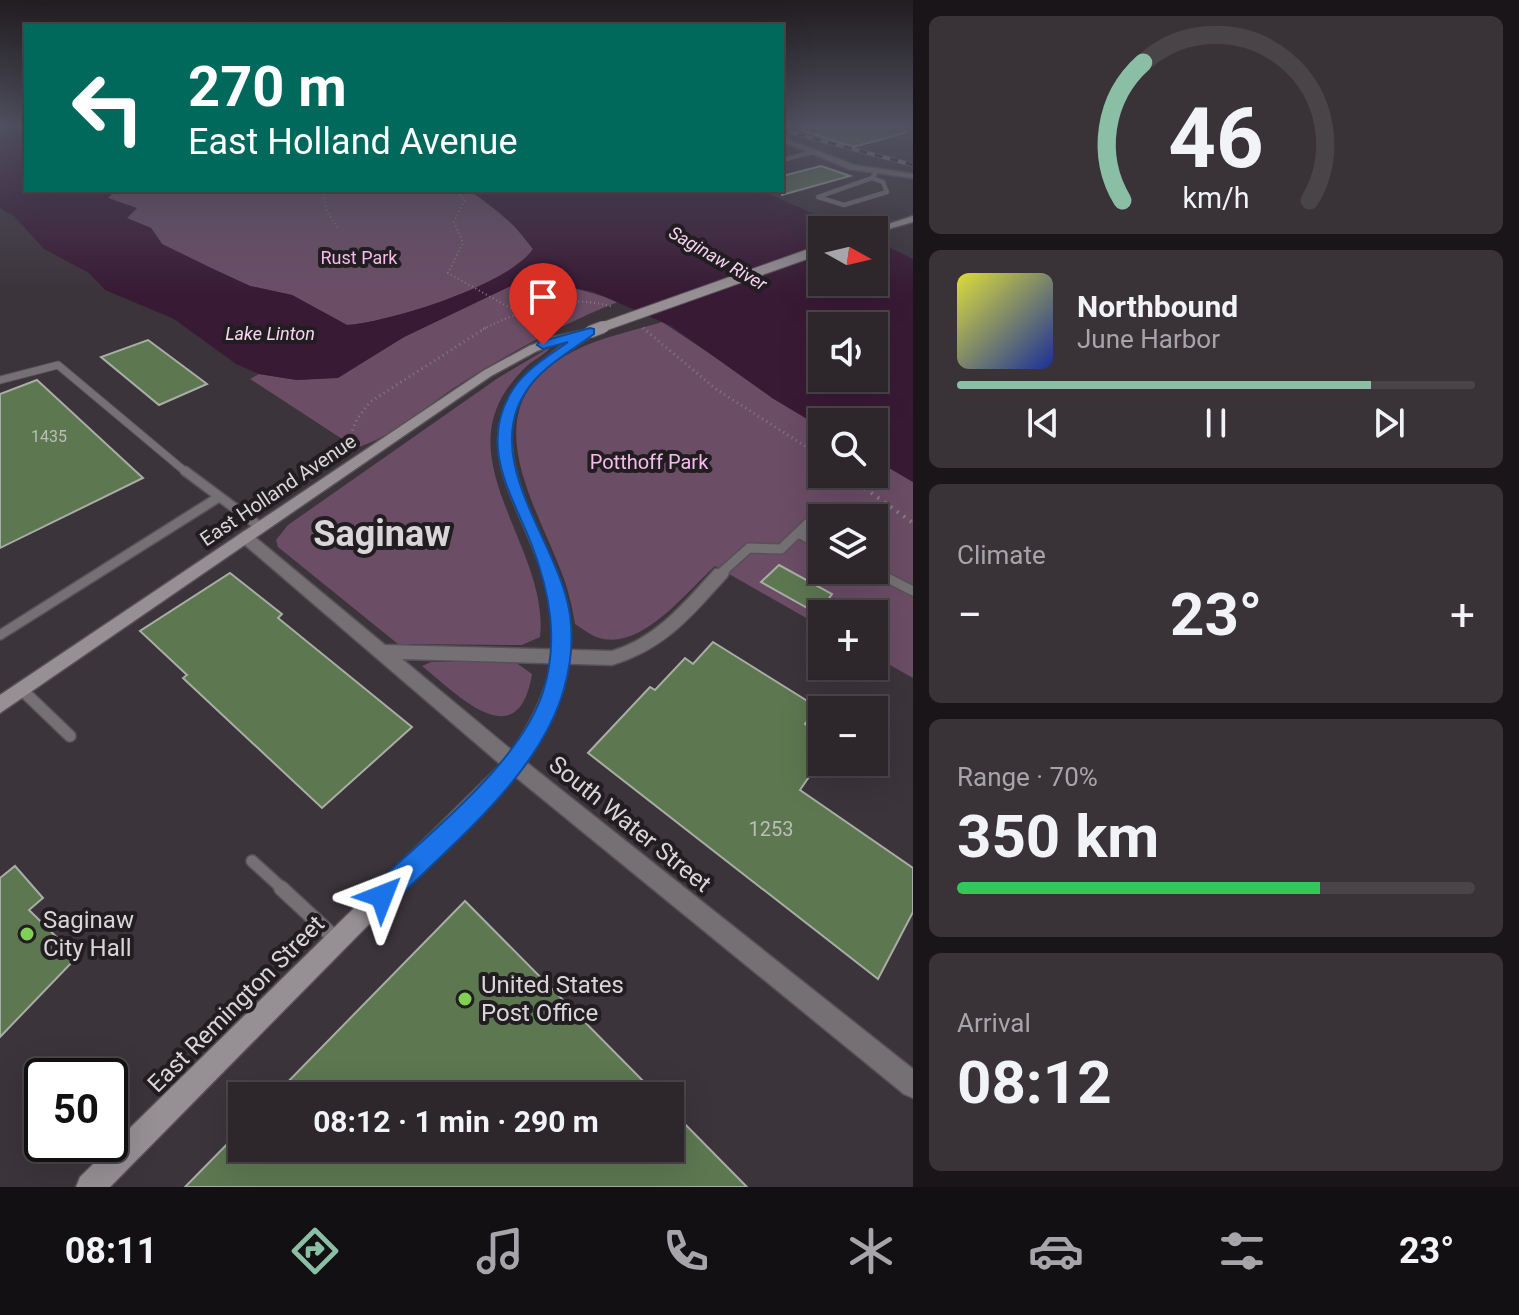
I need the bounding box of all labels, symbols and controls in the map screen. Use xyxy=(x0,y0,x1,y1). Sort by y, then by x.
text: 270 m xyxy=(188,54,347,120)
icon: left xyxy=(56,56,160,160)
text: 46 xyxy=(1168,90,1264,187)
text: East Holland Avenue xyxy=(188,121,517,163)
text: km/h xyxy=(1182,181,1250,215)
north arrow xyxy=(808,216,888,296)
map controls xyxy=(808,216,888,776)
water label: Saginaw River xyxy=(665,222,771,295)
park label: Rust Park xyxy=(321,247,398,268)
pin xyxy=(509,263,577,345)
icon: arrive xyxy=(521,275,565,319)
text: Northbound xyxy=(1077,289,1238,324)
button: sound xyxy=(808,312,888,392)
water label: Lake Linton xyxy=(225,323,315,344)
text: June Harbor xyxy=(1077,324,1220,354)
icon: previous xyxy=(1021,401,1065,445)
icon: pause xyxy=(1194,401,1238,445)
icon: next xyxy=(1367,401,1411,445)
button: search xyxy=(808,408,888,488)
house number: 1435 xyxy=(31,427,67,446)
street label: East Holland Avenue xyxy=(195,429,361,551)
park label: Potthoff Park xyxy=(590,450,709,474)
button: layers xyxy=(808,504,888,584)
district label: Saginaw xyxy=(313,513,451,555)
text: Climate xyxy=(957,540,1046,570)
text: 23° xyxy=(1170,579,1262,650)
text: − xyxy=(957,589,982,641)
text: + xyxy=(1450,589,1475,641)
button: + xyxy=(808,600,888,680)
button: − xyxy=(808,696,888,776)
street label: South Water Street xyxy=(543,750,717,898)
text: Range · 70% xyxy=(957,762,1098,792)
text: 350 km xyxy=(957,801,1159,872)
house number: 1253 xyxy=(749,817,793,841)
position arrow xyxy=(340,854,424,938)
place label: Saginaw City Hall xyxy=(43,906,134,962)
street label: East Remington Street xyxy=(142,910,330,1098)
marker: Saginaw City Hall xyxy=(18,925,36,943)
place label: United States Post Office xyxy=(481,971,624,1027)
marker: United States Post Office xyxy=(456,990,474,1008)
text: Arrival xyxy=(957,1008,1031,1038)
text: 08:12 xyxy=(957,1047,1112,1118)
speed limit sign: 50 xyxy=(24,1058,128,1162)
text: 08:12 · 1 min · 290 m xyxy=(313,1104,599,1139)
icon: directions xyxy=(287,1223,343,1279)
icon: music xyxy=(472,1223,528,1279)
icon: phone xyxy=(658,1223,714,1279)
icon: climate xyxy=(843,1223,899,1279)
icon: car xyxy=(1028,1223,1084,1279)
icon: filters xyxy=(1214,1223,1270,1279)
text: 08:11 xyxy=(65,1230,157,1272)
text: 23° xyxy=(1399,1230,1454,1272)

